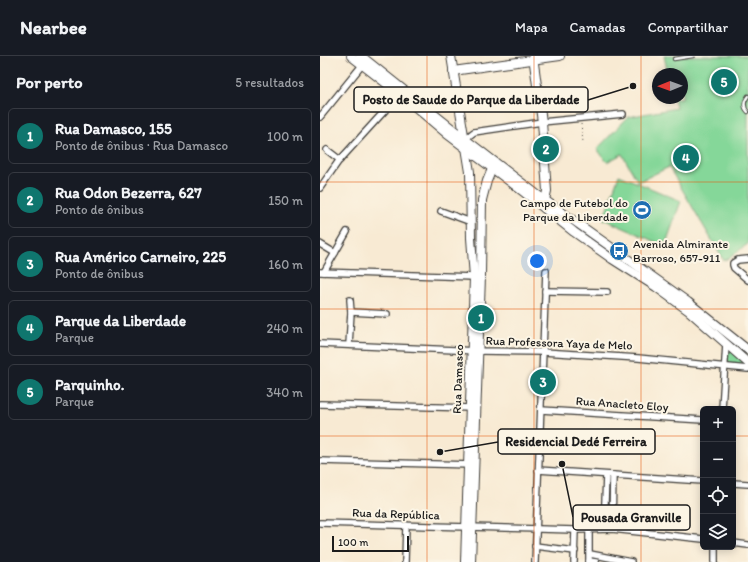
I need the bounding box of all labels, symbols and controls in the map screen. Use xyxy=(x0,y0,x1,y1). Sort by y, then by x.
text: Nearbee xyxy=(20,16,87,39)
text: Mapa xyxy=(515,19,548,36)
text: Camadas xyxy=(570,19,626,36)
text: Compartilhar xyxy=(648,19,728,36)
pin: 5 xyxy=(711,67,737,97)
north arrow xyxy=(652,68,688,104)
text: Por perto xyxy=(16,72,83,92)
text: 5 resultados xyxy=(235,75,304,90)
callout: Posto de Saude do Parque da Liberdade xyxy=(354,87,588,112)
text: Posto de Saude do Parque da Liberdade xyxy=(362,92,580,108)
text: Rua Damasco, 155 xyxy=(55,120,172,138)
text: 1 xyxy=(27,129,33,144)
text: 100 m xyxy=(267,129,303,144)
pin: 2 xyxy=(533,134,559,164)
text: Ponto de ônibus · Rua Damasco xyxy=(55,138,228,153)
pin: 4 xyxy=(673,143,699,173)
text: Rua Odon Bezerra, 627 xyxy=(55,184,202,202)
text: 2 xyxy=(27,193,33,208)
text: 150 m xyxy=(268,193,303,208)
place label: Campo de Futebol do Parque da Liberdade xyxy=(520,196,628,224)
sports icon: Campo de Futebol do Parque da Liberdade xyxy=(631,199,653,221)
text: Ponto de ônibus xyxy=(55,202,144,217)
place label: Avenida Almirante Barroso, 657-911 xyxy=(633,237,728,265)
bus stop icon: Avenida Almirante Barroso, 657-911 xyxy=(608,240,630,262)
text: Rua Américo Carneiro, 225 xyxy=(55,248,226,266)
your location xyxy=(527,251,547,271)
text: 3 xyxy=(26,257,34,272)
text: 160 m xyxy=(268,257,303,272)
text: Ponto de ônibus xyxy=(55,266,144,281)
pin: 1 xyxy=(468,303,494,333)
text: Parque da Liberdade xyxy=(55,312,186,330)
text: 4 xyxy=(26,321,34,336)
text: 240 m xyxy=(266,321,303,336)
text: Parque xyxy=(55,330,94,345)
street label: Rua Professora Yaya de Melo xyxy=(485,333,633,353)
street label: Rua Damasco xyxy=(450,344,466,414)
pin: 3 xyxy=(530,367,556,397)
text: Parquinho. xyxy=(55,376,124,394)
text: 5 xyxy=(27,385,33,400)
text: 340 m xyxy=(266,385,303,400)
text: Parque xyxy=(55,394,94,409)
street label: Rua Anacleto Eloy xyxy=(575,394,669,414)
map controls xyxy=(700,406,736,550)
button: + xyxy=(700,406,736,442)
callout: Residencial Dedé Ferreira xyxy=(498,429,655,454)
text: Residencial Dedé Ferreira xyxy=(505,434,647,449)
button: − xyxy=(700,442,736,478)
button: locate xyxy=(700,478,736,514)
street label: Rua da República xyxy=(352,505,441,523)
callout: Pousada Granville xyxy=(573,505,690,530)
text: Pousada Granville xyxy=(581,510,681,525)
button: layers xyxy=(700,514,736,550)
scale bar xyxy=(332,534,409,553)
text: 100 m xyxy=(338,536,368,549)

